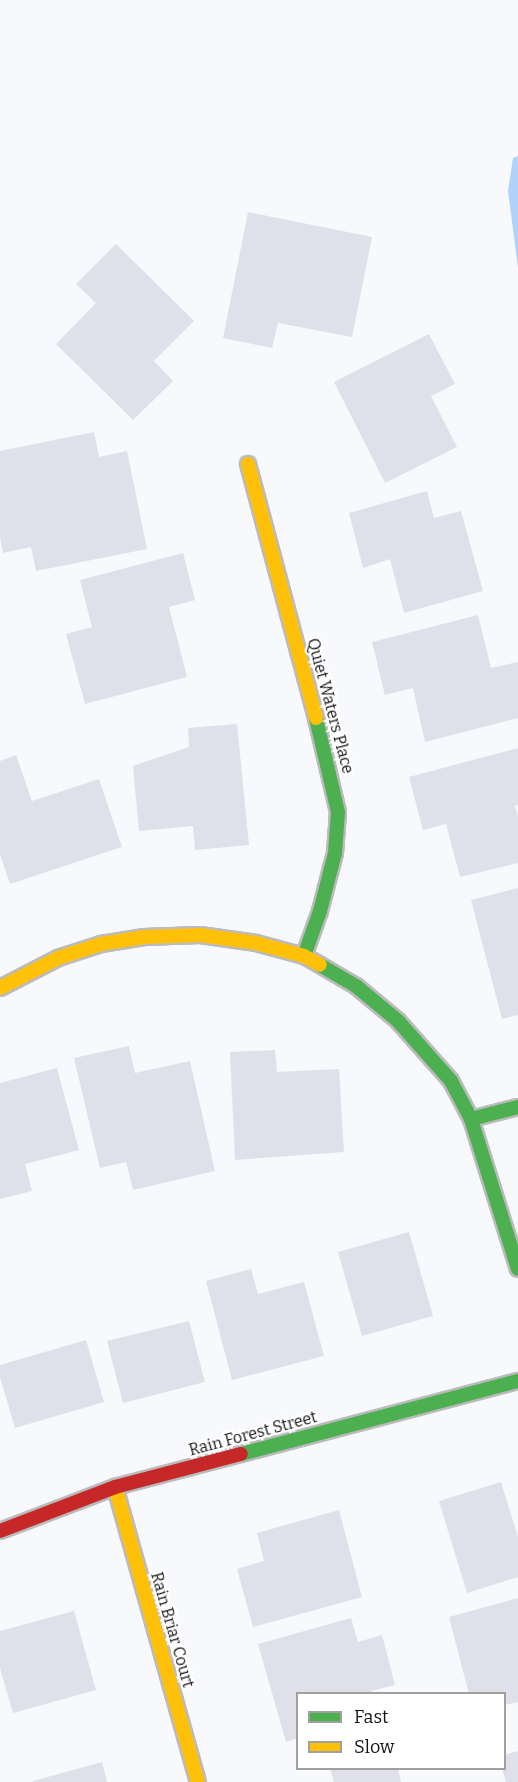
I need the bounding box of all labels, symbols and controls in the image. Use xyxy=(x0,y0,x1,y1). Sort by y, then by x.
street label: Quiet Waters Place xyxy=(303,636,357,776)
street label: Rain Forest Street xyxy=(187,1408,319,1460)
street label: Rain Briar Court xyxy=(146,1570,198,1690)
legend xyxy=(296,1692,506,1770)
text: Fast xyxy=(354,1706,389,1728)
text: Slow xyxy=(354,1736,394,1758)

